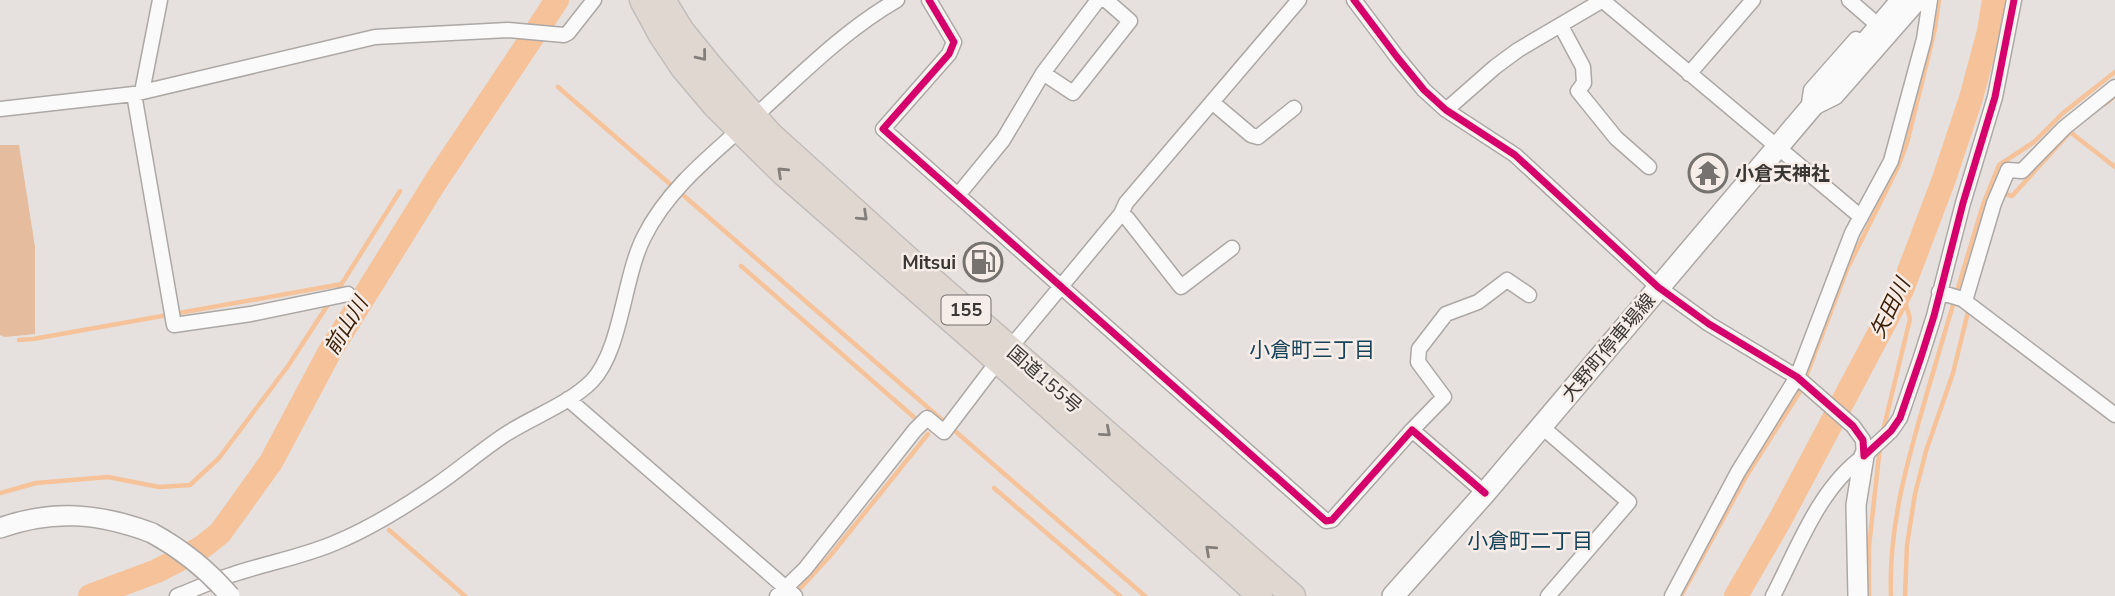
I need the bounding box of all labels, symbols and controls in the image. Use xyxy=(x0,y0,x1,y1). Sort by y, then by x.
one-way arrow xyxy=(694,48,706,61)
temple icon: 小倉天神社 xyxy=(1687,152,1729,194)
place label: 小倉天神社 xyxy=(1735,161,1830,187)
one-way arrow xyxy=(777,168,790,181)
one-way arrow xyxy=(855,208,868,221)
fuel station icon: Mitsui xyxy=(962,241,1004,283)
place label: Mitsui xyxy=(902,250,956,276)
water label: 矢田川 xyxy=(1864,272,1917,342)
street label: 大野町停車場線 xyxy=(1556,288,1661,407)
water label: 前山川 xyxy=(318,290,375,360)
road number: 155 xyxy=(942,296,990,324)
district label: 小倉町三丁目 xyxy=(1249,336,1375,364)
street label: 国道155号 xyxy=(1001,340,1087,419)
one-way arrow xyxy=(1098,424,1111,436)
district label: 小倉町二丁目 xyxy=(1467,527,1593,555)
one-way arrow xyxy=(1205,546,1218,559)

